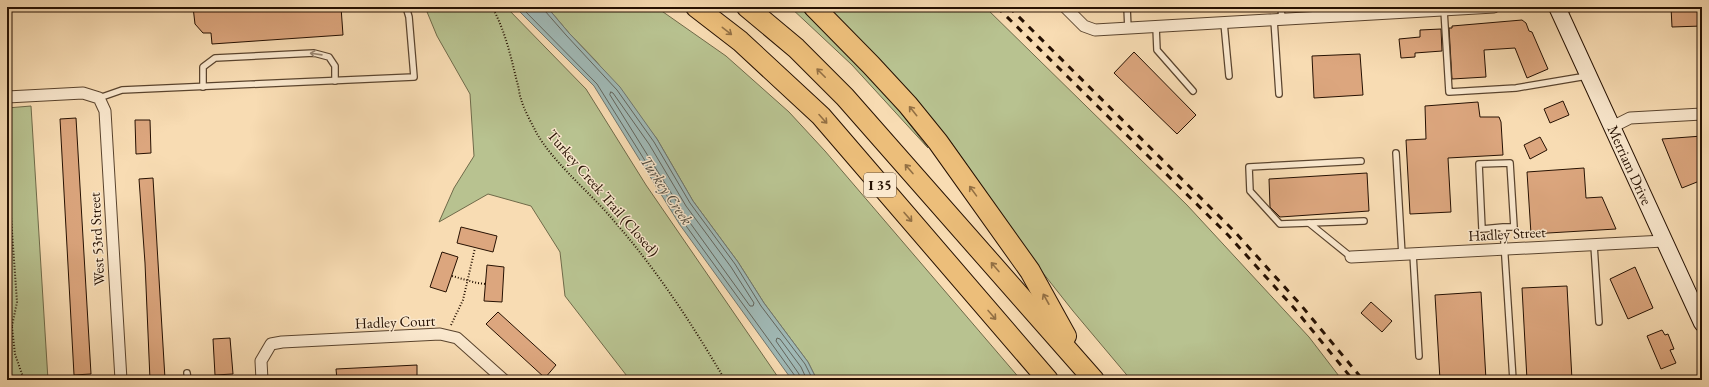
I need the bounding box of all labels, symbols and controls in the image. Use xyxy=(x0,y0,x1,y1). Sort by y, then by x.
one-way arrow xyxy=(721,27,732,35)
one-way arrow xyxy=(309,51,322,58)
one-way arrow xyxy=(816,68,826,78)
one-way arrow xyxy=(909,106,917,117)
one-way arrow xyxy=(818,113,827,124)
street label: Merriam Drive xyxy=(1604,122,1657,208)
street label: Turkey Creek Trail (Closed) xyxy=(543,125,664,260)
water label: Turkey Creek xyxy=(636,151,698,230)
one-way arrow xyxy=(904,164,913,175)
road number: I 35 xyxy=(864,173,896,197)
one-way arrow xyxy=(969,186,977,197)
street label: West 53rd Street xyxy=(85,192,108,286)
one-way arrow xyxy=(903,212,912,222)
street label: Hadley Street xyxy=(1468,222,1547,245)
one-way arrow xyxy=(990,262,999,272)
one-way arrow xyxy=(1041,293,1049,305)
one-way arrow xyxy=(988,310,997,321)
street label: Hadley Court xyxy=(354,311,436,332)

